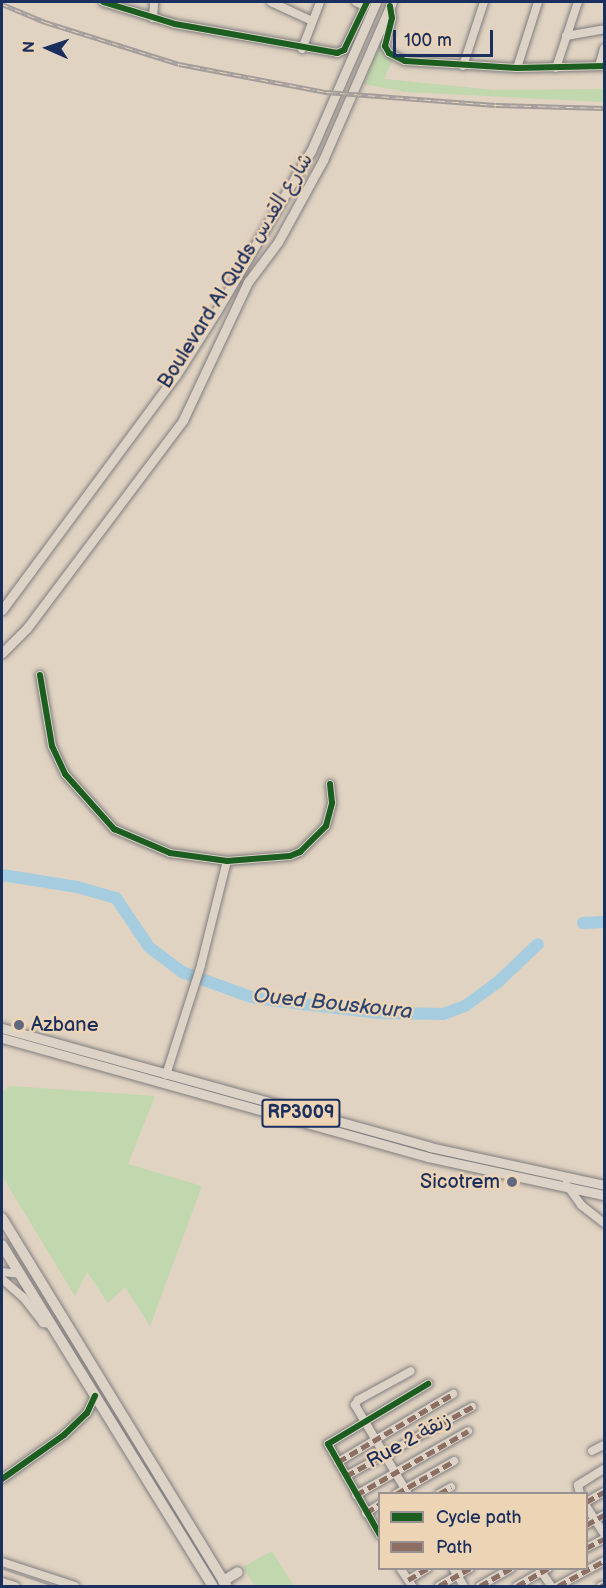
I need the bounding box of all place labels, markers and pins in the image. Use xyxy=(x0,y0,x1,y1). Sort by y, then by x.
place label: Azbane xyxy=(31,1013,98,1037)
marker: Azbane xyxy=(12,1018,26,1032)
place label: Sicotrem xyxy=(420,1170,500,1194)
marker: Sicotrem xyxy=(505,1175,519,1189)

